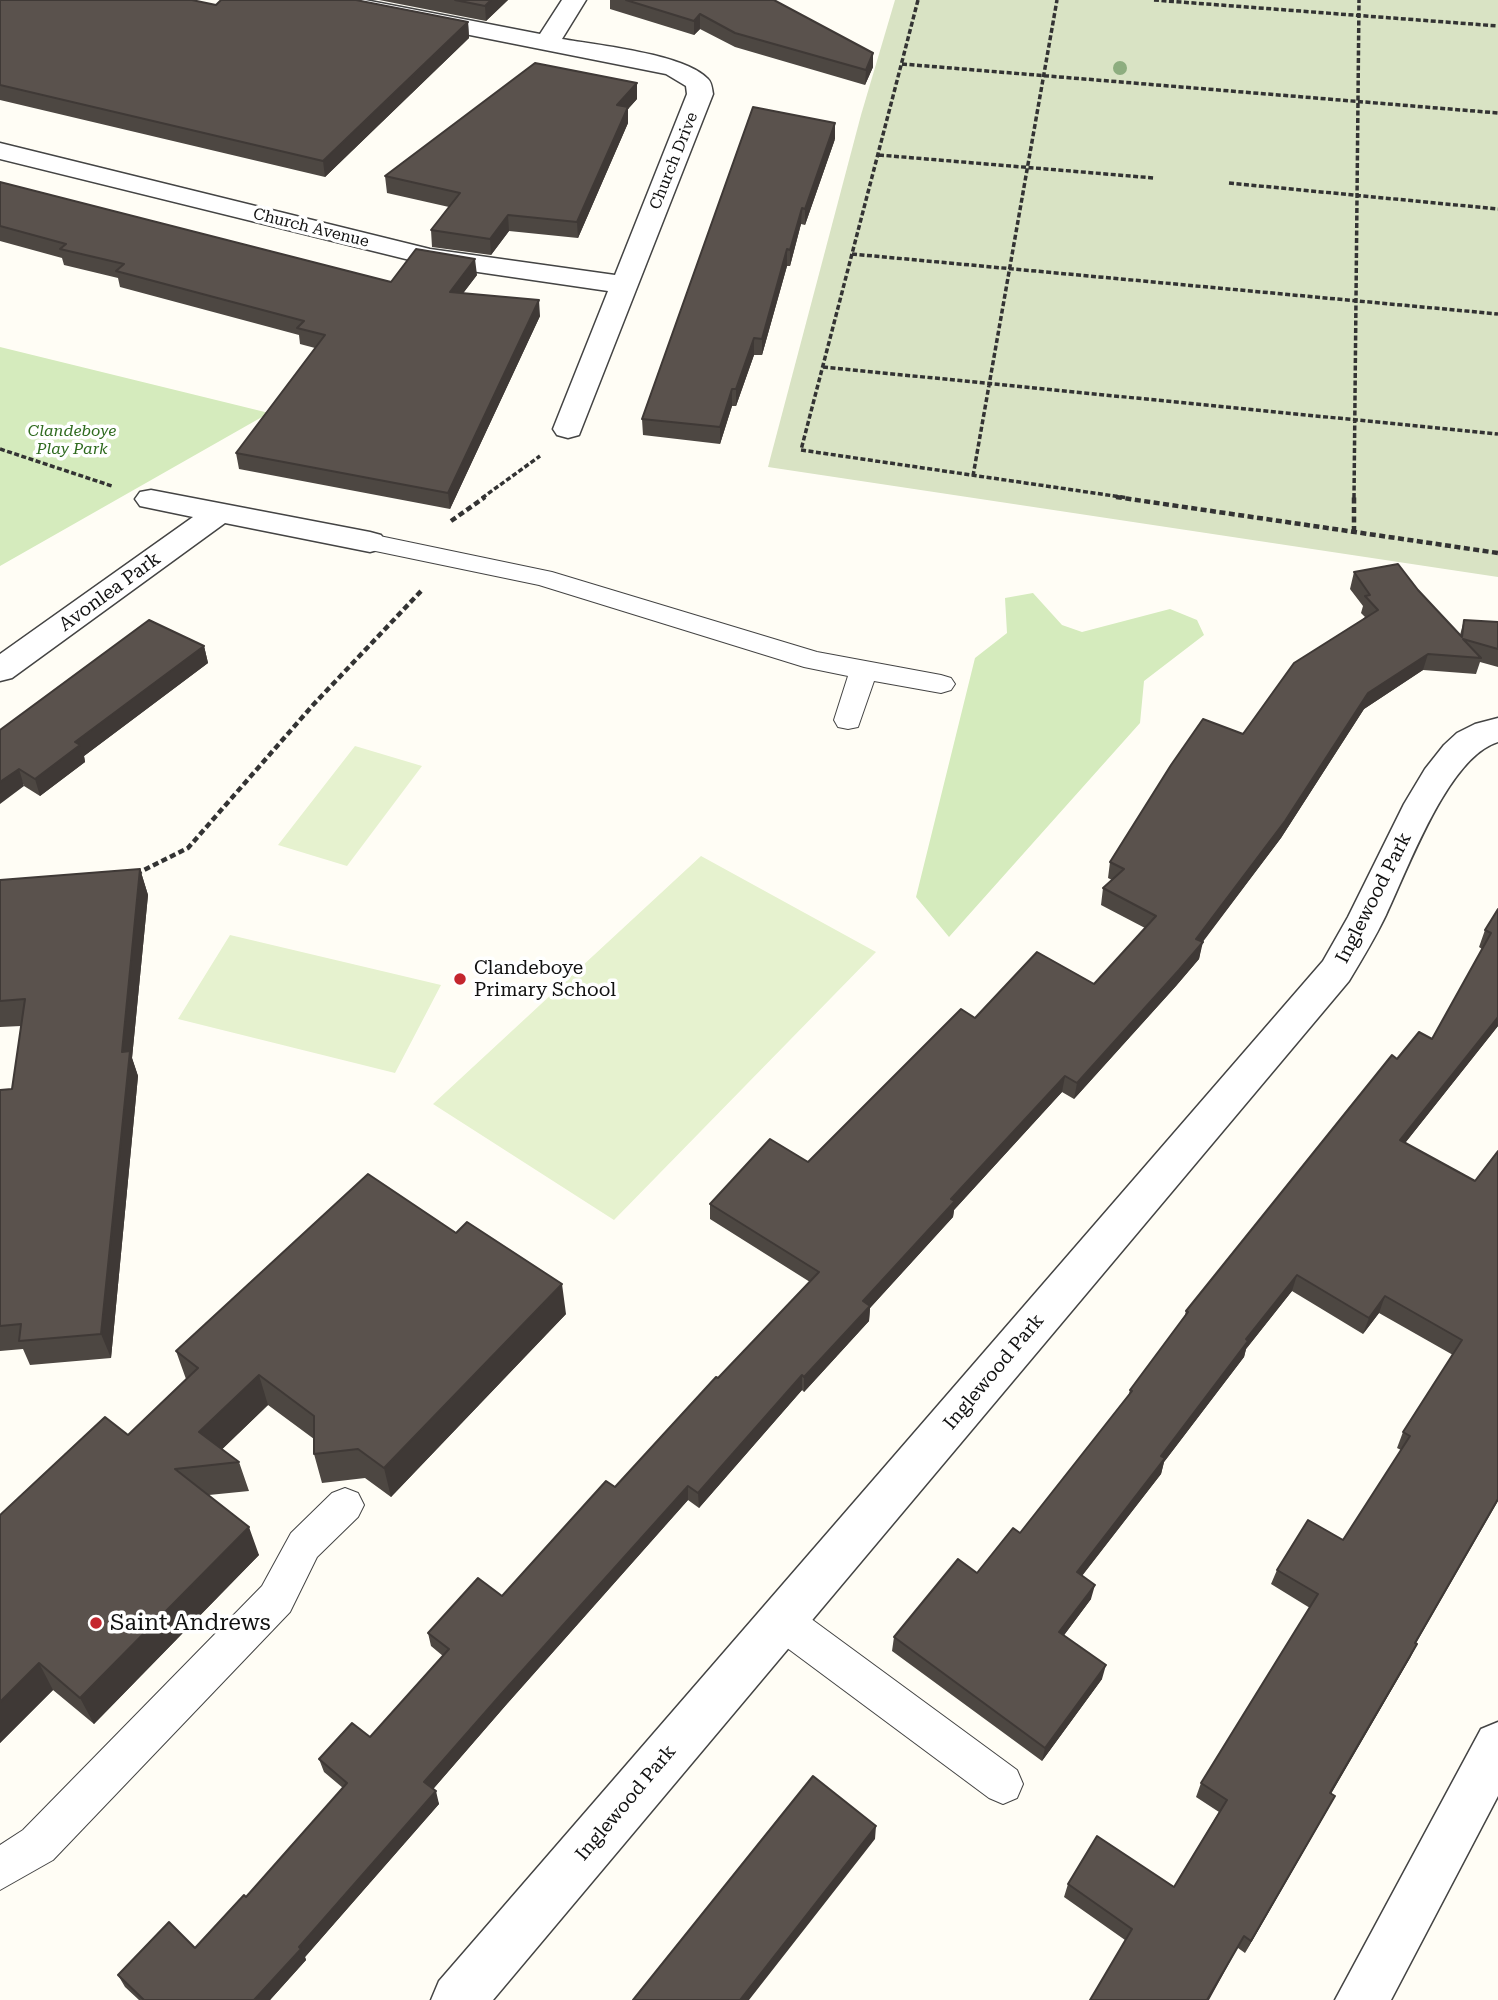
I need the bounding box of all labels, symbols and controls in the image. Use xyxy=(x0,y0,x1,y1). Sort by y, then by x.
street label: Church Drive xyxy=(646,110,702,212)
street label: Church Avenue xyxy=(251,204,371,252)
park label: Clandeboye Play Park xyxy=(28,421,116,459)
street label: Avonlea Park xyxy=(55,547,165,637)
street label: Inglewood Park xyxy=(1331,829,1417,967)
place label: Clandeboye Primary School xyxy=(474,957,616,1001)
marker: Clandeboye Primary School xyxy=(452,971,468,987)
street label: Inglewood Park xyxy=(939,1310,1049,1434)
place label: Saint Andrews xyxy=(110,1609,271,1637)
marker: Saint Andrews xyxy=(88,1615,104,1631)
street label: Inglewood Park xyxy=(571,1741,681,1865)

